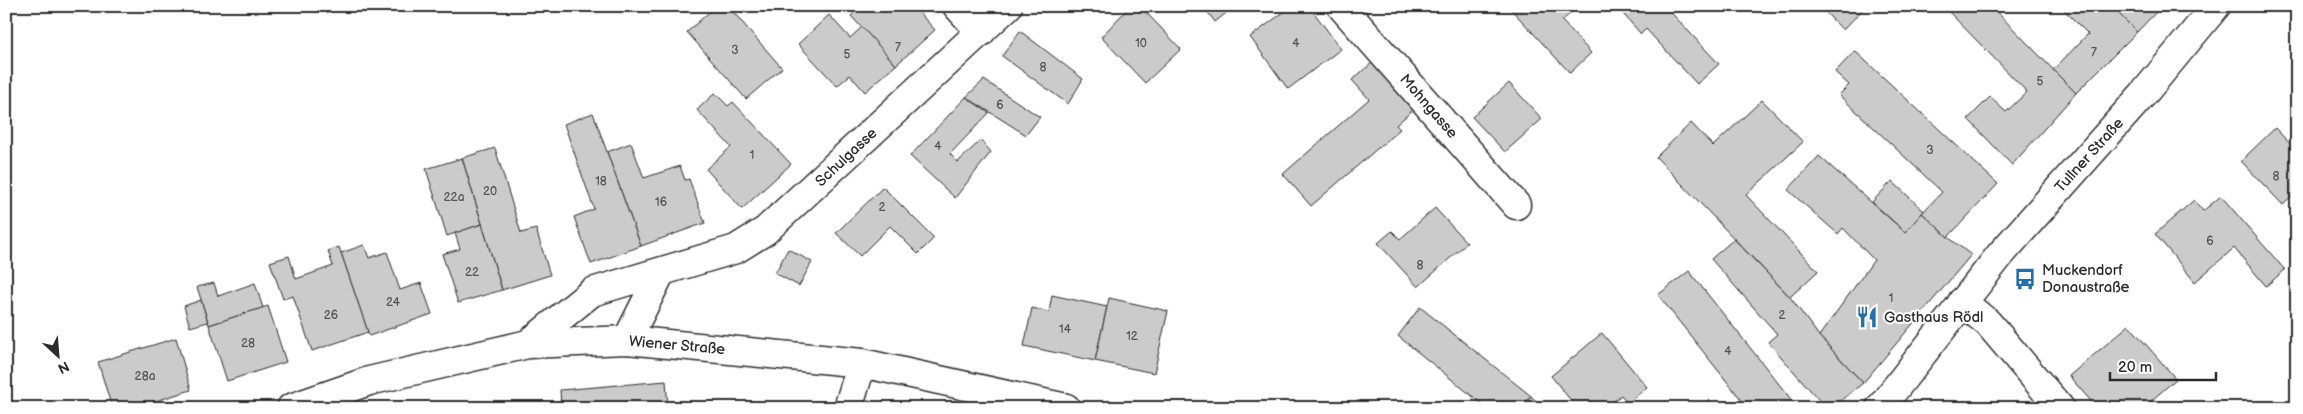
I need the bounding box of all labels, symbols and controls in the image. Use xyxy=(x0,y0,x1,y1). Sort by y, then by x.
house number: 10 xyxy=(1135,36,1147,51)
house number: 4 xyxy=(1292,36,1300,51)
house number: 7 xyxy=(895,40,901,55)
house number: 3 xyxy=(731,43,739,58)
house number: 7 xyxy=(2091,45,2097,60)
house number: 5 xyxy=(844,47,851,62)
house number: 8 xyxy=(1040,60,1047,75)
street label: Mohngasse xyxy=(1395,70,1462,143)
house number: 5 xyxy=(2037,74,2044,89)
house number: 6 xyxy=(996,98,1004,113)
street label: Tullner Straße xyxy=(2051,114,2128,197)
street label: Schulgasse xyxy=(811,124,881,191)
house number: 4 xyxy=(934,139,942,154)
house number: 3 xyxy=(1926,143,1934,158)
house number: 1 xyxy=(750,148,754,163)
house number: 8 xyxy=(2273,169,2280,184)
house number: 18 xyxy=(595,174,607,189)
house number: 20 xyxy=(483,184,497,199)
house number: 22a xyxy=(444,190,465,205)
house number: 16 xyxy=(655,195,667,210)
house number: 2 xyxy=(878,200,886,215)
house number: 6 xyxy=(2206,234,2214,249)
house number: 8 xyxy=(1417,258,1424,273)
place label: Muckendorf Donaustraße xyxy=(2042,261,2130,297)
house number: 22 xyxy=(465,265,479,280)
bus stop icon: Muckendorf Donaustraße xyxy=(2012,266,2038,292)
house number: 1 xyxy=(1889,291,1893,306)
house number: 24 xyxy=(386,295,401,310)
restaurant icon: Gasthaus Rödl xyxy=(1854,304,1880,330)
house number: 26 xyxy=(324,308,338,323)
house number: 2 xyxy=(1778,308,1786,323)
place label: Gasthaus Rödl xyxy=(1884,308,1983,327)
house number: 14 xyxy=(1059,322,1072,337)
house number: 12 xyxy=(1126,329,1138,344)
north arrow xyxy=(32,332,82,382)
street label: Wiener Straße xyxy=(628,332,726,359)
house number: 28 xyxy=(241,336,255,351)
house number: 4 xyxy=(1724,344,1732,359)
scale bar xyxy=(2110,349,2217,381)
text: N xyxy=(55,357,72,377)
text: 20 m xyxy=(2118,358,2152,377)
house number: 28a xyxy=(135,369,156,384)

